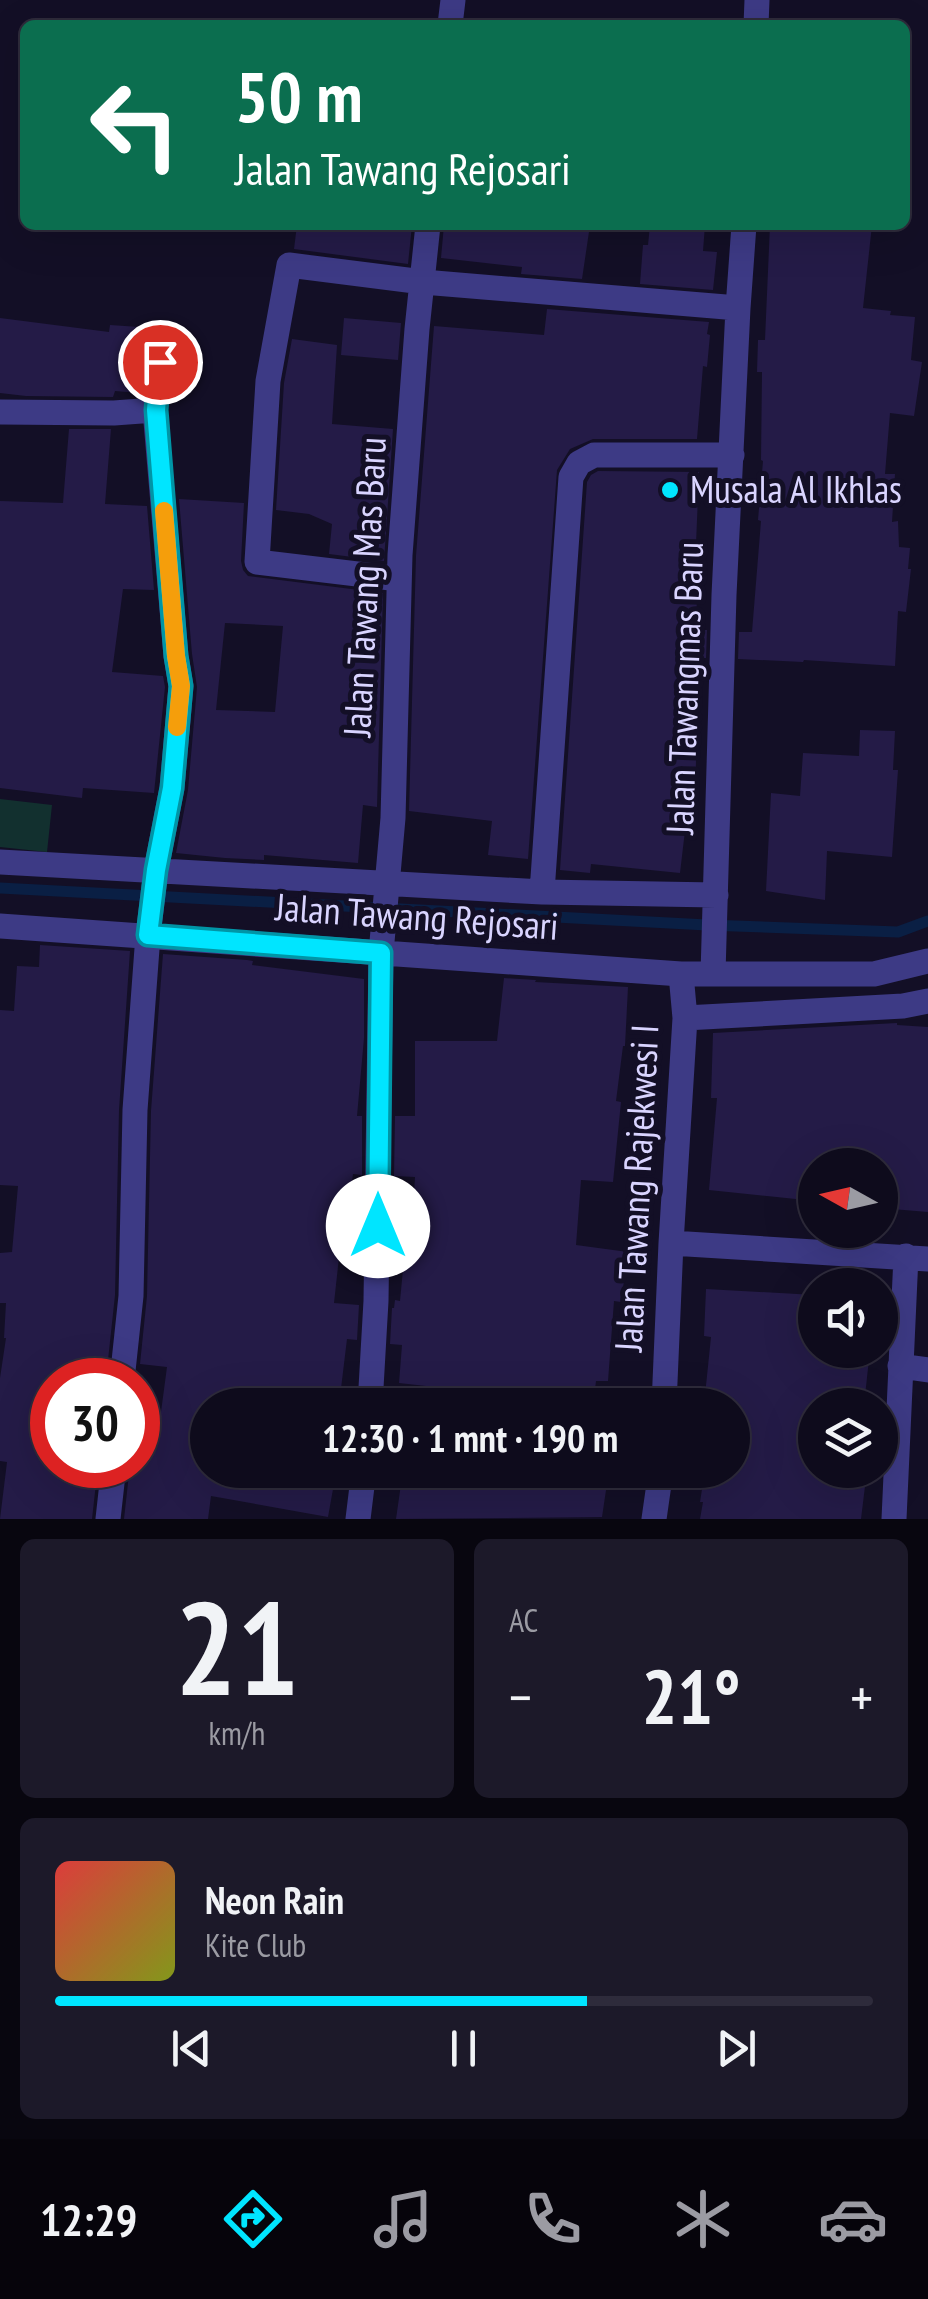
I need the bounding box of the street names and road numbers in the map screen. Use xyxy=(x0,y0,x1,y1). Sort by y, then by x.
street label: Jalan Tawang Mas Baru xyxy=(331,436,396,739)
street label: Jalan Tawangmas Baru xyxy=(654,541,713,836)
street label: Jalan Tawang Rejosari xyxy=(273,881,560,950)
street label: Jalan Tawang Rajekwesi I xyxy=(602,1023,669,1354)

